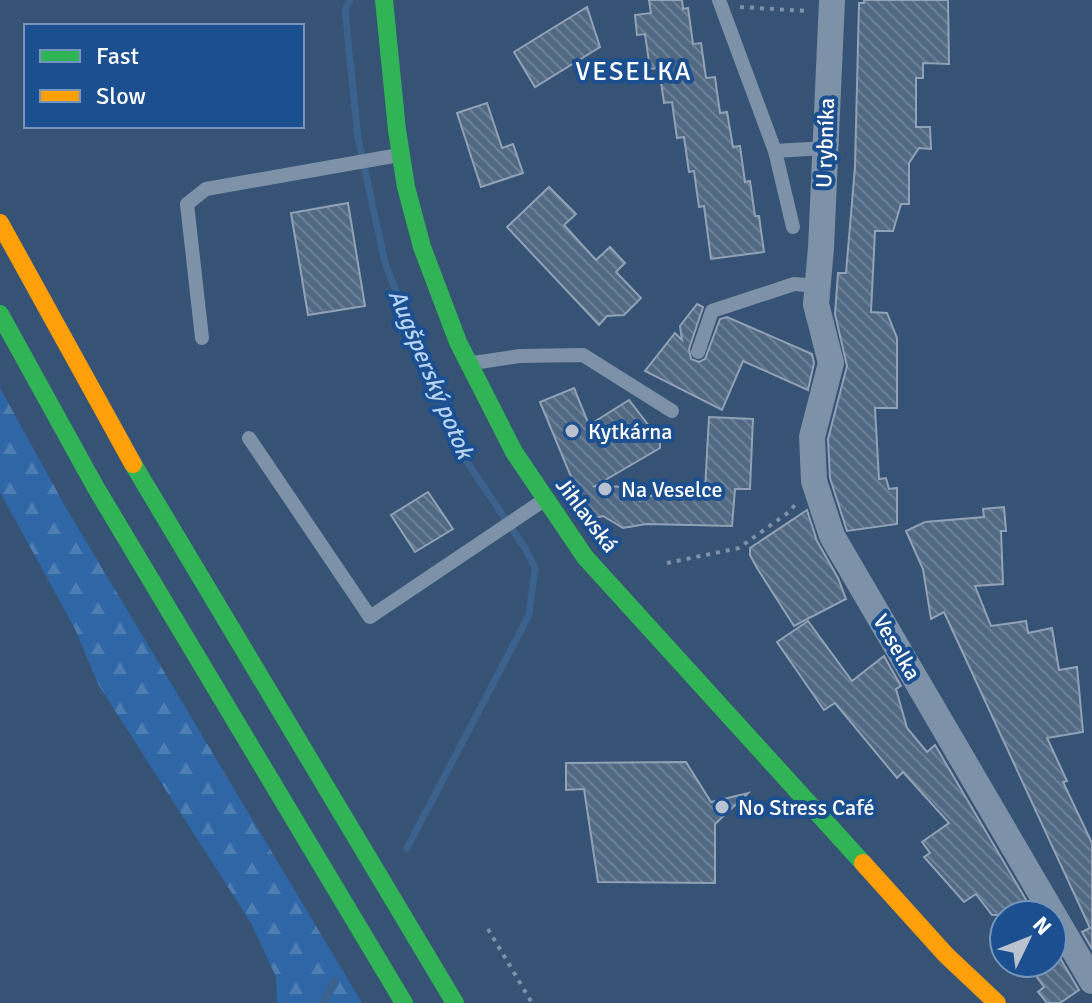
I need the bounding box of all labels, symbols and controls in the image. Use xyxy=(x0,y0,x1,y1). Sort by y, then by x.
legend xyxy=(24,24,304,128)
text: Fast xyxy=(96,41,139,71)
district label: VESELKA xyxy=(575,56,693,88)
text: Slow xyxy=(96,81,146,111)
street label: U rybníka xyxy=(810,97,840,189)
water label: Augšperský potok xyxy=(382,285,481,465)
place label: Kytkárna xyxy=(588,418,672,445)
marker: Kytkárna xyxy=(563,422,581,440)
street label: Jihlavská xyxy=(550,472,624,558)
place label: Na Veselce xyxy=(621,476,723,503)
marker: Na Veselce xyxy=(596,480,614,498)
street label: Veselka xyxy=(867,609,927,685)
place label: No Stress Café xyxy=(738,794,874,821)
marker: No Stress Café xyxy=(713,798,731,816)
north arrow xyxy=(988,899,1068,979)
text: N xyxy=(1027,911,1057,941)

